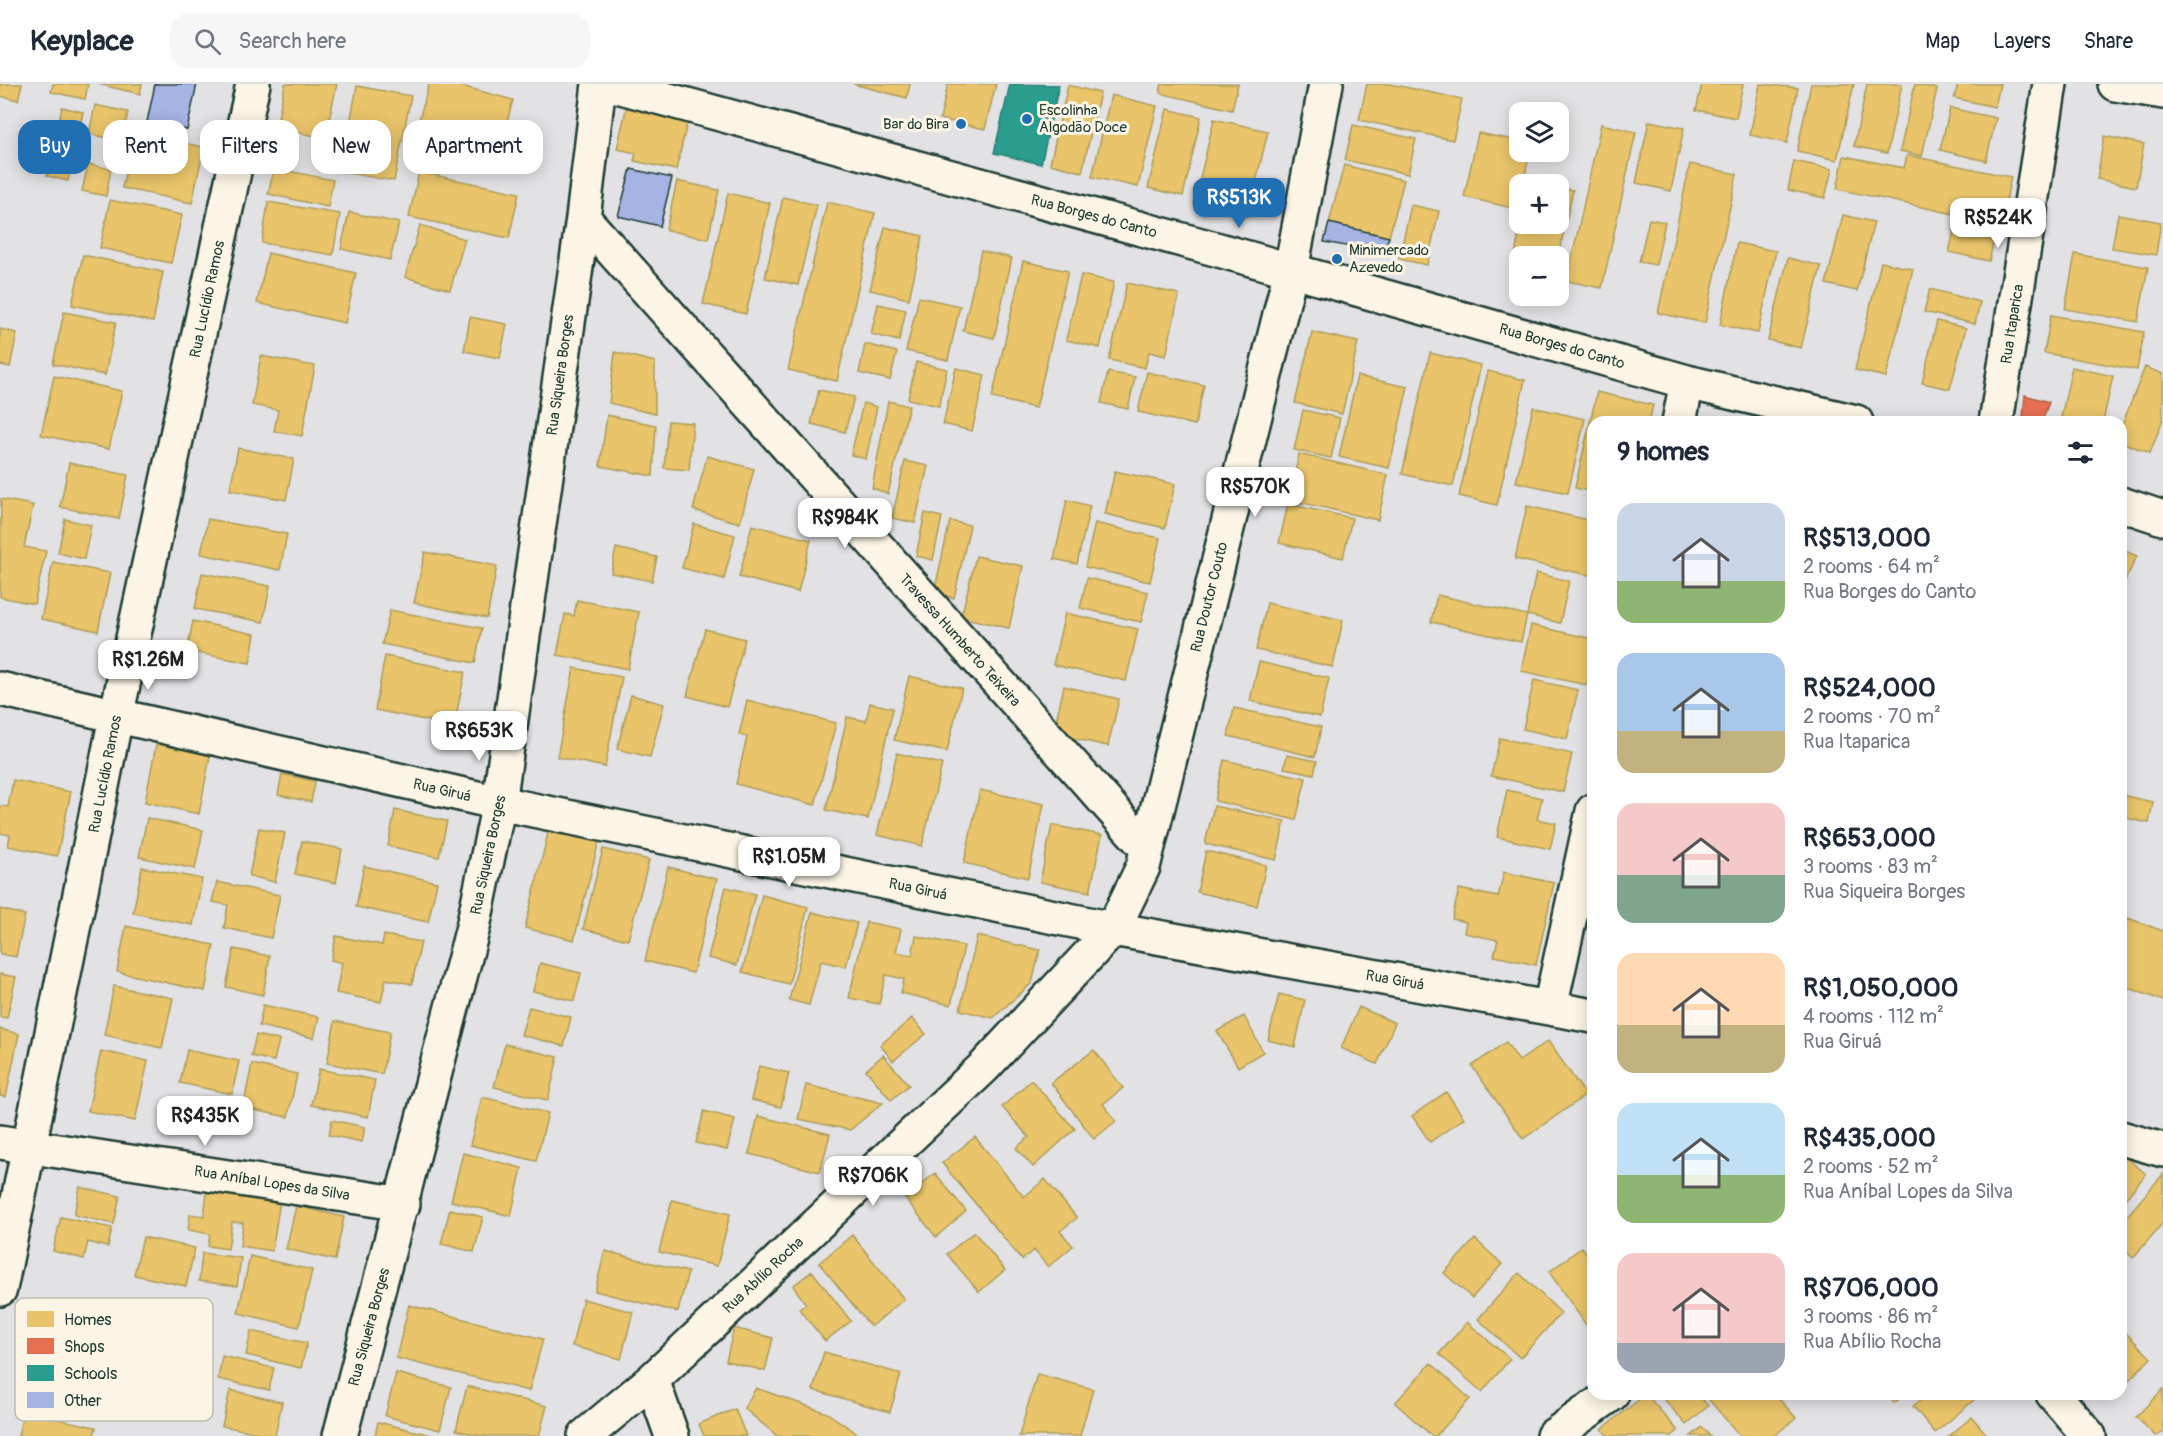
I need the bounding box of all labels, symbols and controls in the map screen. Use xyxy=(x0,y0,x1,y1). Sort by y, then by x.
search box xyxy=(170,14,590,68)
text: Keyplace xyxy=(30,24,134,59)
icon: search xyxy=(191,25,224,58)
text: Search here xyxy=(239,27,346,55)
text: Map xyxy=(1925,28,1960,55)
text: Layers xyxy=(1993,28,2051,55)
text: Share xyxy=(2084,28,2133,55)
place label: Escolinha Algodão Doce xyxy=(1039,101,1127,137)
map controls xyxy=(1509,102,1569,306)
button: layers xyxy=(1509,102,1569,162)
marker: Escolinha Algodão Doce xyxy=(1020,112,1034,126)
place label: Bar do Bira xyxy=(883,115,949,134)
marker: Bar do Bira xyxy=(954,117,968,131)
chip: Buy xyxy=(18,120,91,174)
chip: Rent xyxy=(103,120,188,174)
chip: Filters xyxy=(200,120,299,174)
chip: New xyxy=(311,120,391,174)
chip: Apartment xyxy=(403,120,543,174)
button: + xyxy=(1509,174,1569,234)
pin: R$513K xyxy=(1190,178,1288,229)
text: R$513K xyxy=(1207,185,1271,210)
street label: Rua Borges do Canto xyxy=(1029,191,1159,242)
pin: R$524K xyxy=(1949,198,2047,249)
text: R$524K xyxy=(1964,205,2032,230)
street label: Rua Lucídio Ramos xyxy=(186,238,229,359)
place label: Minimercado Azevedo xyxy=(1349,241,1429,277)
button: − xyxy=(1509,246,1569,306)
marker: Minimercado Azevedo xyxy=(1330,252,1344,266)
street label: Rua Itaparica xyxy=(1997,283,2028,365)
street label: Rua Siqueira Borges xyxy=(543,313,578,437)
street label: Rua Borges do Canto xyxy=(1497,319,1627,374)
text: 9 homes xyxy=(1617,436,1709,468)
icon: filters xyxy=(2064,436,2097,469)
pin: R$570K xyxy=(1206,467,1304,518)
text: R$570K xyxy=(1220,474,1290,499)
pin: R$984K xyxy=(796,498,894,549)
text: R$984K xyxy=(812,505,878,530)
text: R$513,000 xyxy=(1803,522,1931,554)
icon: home xyxy=(1665,527,1737,599)
street label: Rua Doutor Couto xyxy=(1187,540,1232,654)
text: 2 rooms · 64 m² xyxy=(1803,554,1940,579)
street label: Travessa Humberto Teixeira xyxy=(895,570,1025,711)
text: Rua Borges do Canto xyxy=(1803,579,1976,604)
pin: R$1.26M xyxy=(93,640,203,691)
text: R$1.26M xyxy=(112,647,184,672)
text: R$524,000 xyxy=(1803,672,1936,704)
icon: home xyxy=(1665,677,1737,749)
text: 2 rooms · 70 m² xyxy=(1803,704,1941,729)
pin: R$653K xyxy=(430,711,528,762)
street label: Rua Lucídio Ramos xyxy=(85,713,126,834)
text: R$653K xyxy=(445,718,513,743)
text: Rua Itaparica xyxy=(1803,729,1910,754)
street label: Rua Giruá xyxy=(411,775,473,806)
street label: Rua Siqueira Borges xyxy=(467,793,510,917)
text: R$653,000 xyxy=(1803,822,1936,854)
icon: home xyxy=(1665,827,1737,899)
pin: R$1.05M xyxy=(734,837,844,888)
text: R$1.05M xyxy=(752,844,826,869)
text: 3 rooms · 83 m² xyxy=(1803,854,1938,879)
street label: Rua Giruá xyxy=(887,874,949,905)
text: Rua Siqueira Borges xyxy=(1803,879,1965,904)
street label: Rua Giruá xyxy=(1364,966,1426,995)
text: R$1,050,000 xyxy=(1803,972,1958,1004)
icon: home xyxy=(1665,977,1737,1049)
text: 4 rooms · 112 m² xyxy=(1803,1004,1944,1029)
text: Rua Giruá xyxy=(1803,1029,1882,1054)
pin: R$435K xyxy=(156,1096,254,1147)
text: R$435K xyxy=(171,1103,239,1128)
text: R$435,000 xyxy=(1803,1122,1936,1154)
icon: home xyxy=(1665,1127,1737,1199)
text: 2 rooms · 52 m² xyxy=(1803,1154,1939,1179)
pin: R$706K xyxy=(824,1156,922,1207)
street label: Rua Aníbal Lopes da Silva xyxy=(193,1162,351,1205)
text: R$706K xyxy=(838,1163,908,1188)
text: Rua Aníbal Lopes da Silva xyxy=(1803,1179,2013,1204)
street label: Rua Abílio Rocha xyxy=(719,1233,808,1318)
street label: Rua Siqueira Borges xyxy=(345,1266,394,1388)
text: R$706,000 xyxy=(1803,1272,1939,1304)
icon: home xyxy=(1665,1277,1737,1349)
legend xyxy=(15,1298,213,1421)
text: 3 rooms · 86 m² xyxy=(1803,1304,1938,1329)
text: Homes xyxy=(64,1310,112,1330)
text: Rua Abílio Rocha xyxy=(1803,1329,1941,1354)
text: Shops xyxy=(64,1337,104,1357)
text: Schools xyxy=(64,1364,117,1384)
text: Other xyxy=(64,1391,102,1411)

